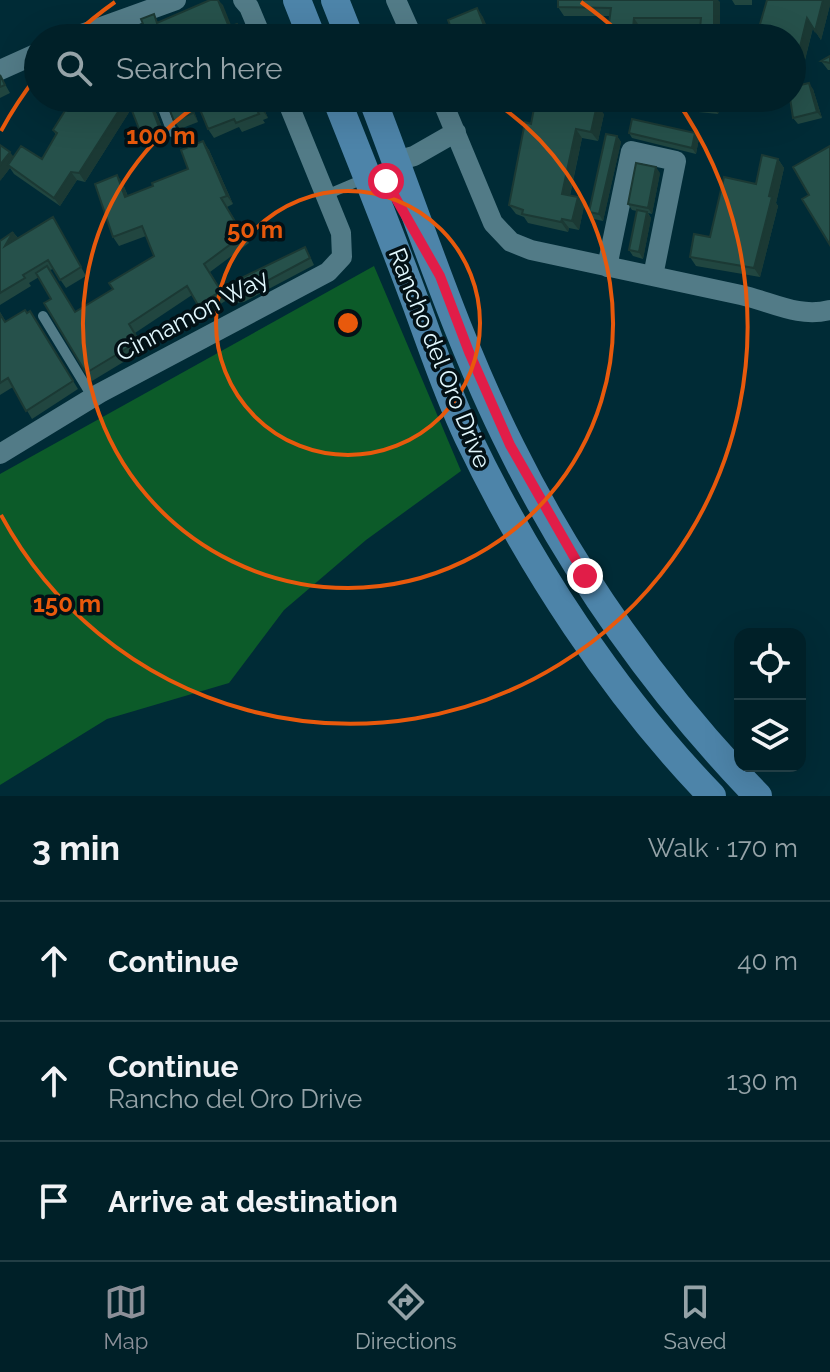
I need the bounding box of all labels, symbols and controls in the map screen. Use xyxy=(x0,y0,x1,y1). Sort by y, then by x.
search box xyxy=(24,24,806,112)
icon: search xyxy=(52,46,96,90)
text: Search here xyxy=(116,51,283,86)
text: 100 m xyxy=(126,121,196,150)
route start xyxy=(368,163,404,199)
text: 50 m xyxy=(227,215,283,244)
street label: Rancho del Oro Drive xyxy=(383,244,497,472)
street label: Cinnamon Way xyxy=(111,263,273,367)
centre of rings xyxy=(334,309,362,337)
route end xyxy=(567,558,603,594)
text: 150 m xyxy=(33,589,101,618)
map controls xyxy=(734,628,806,772)
button: locate xyxy=(734,628,806,700)
button: layers xyxy=(734,700,806,772)
text: 3 min xyxy=(32,828,120,868)
text: Walk · 170 m xyxy=(648,833,798,863)
icon: ahead xyxy=(32,939,76,983)
text: Continue xyxy=(108,944,239,979)
text: 40 m xyxy=(737,946,798,976)
text: Continue xyxy=(108,1049,239,1084)
icon: ahead xyxy=(32,1059,76,1103)
text: 130 m xyxy=(727,1066,798,1096)
text: Rancho del Oro Drive xyxy=(108,1084,362,1114)
icon: arrive xyxy=(32,1179,76,1223)
text: Arrive at destination xyxy=(108,1184,398,1219)
tab: Map xyxy=(103,1280,148,1354)
tab: Directions xyxy=(355,1280,457,1354)
tab: Saved xyxy=(664,1280,727,1354)

